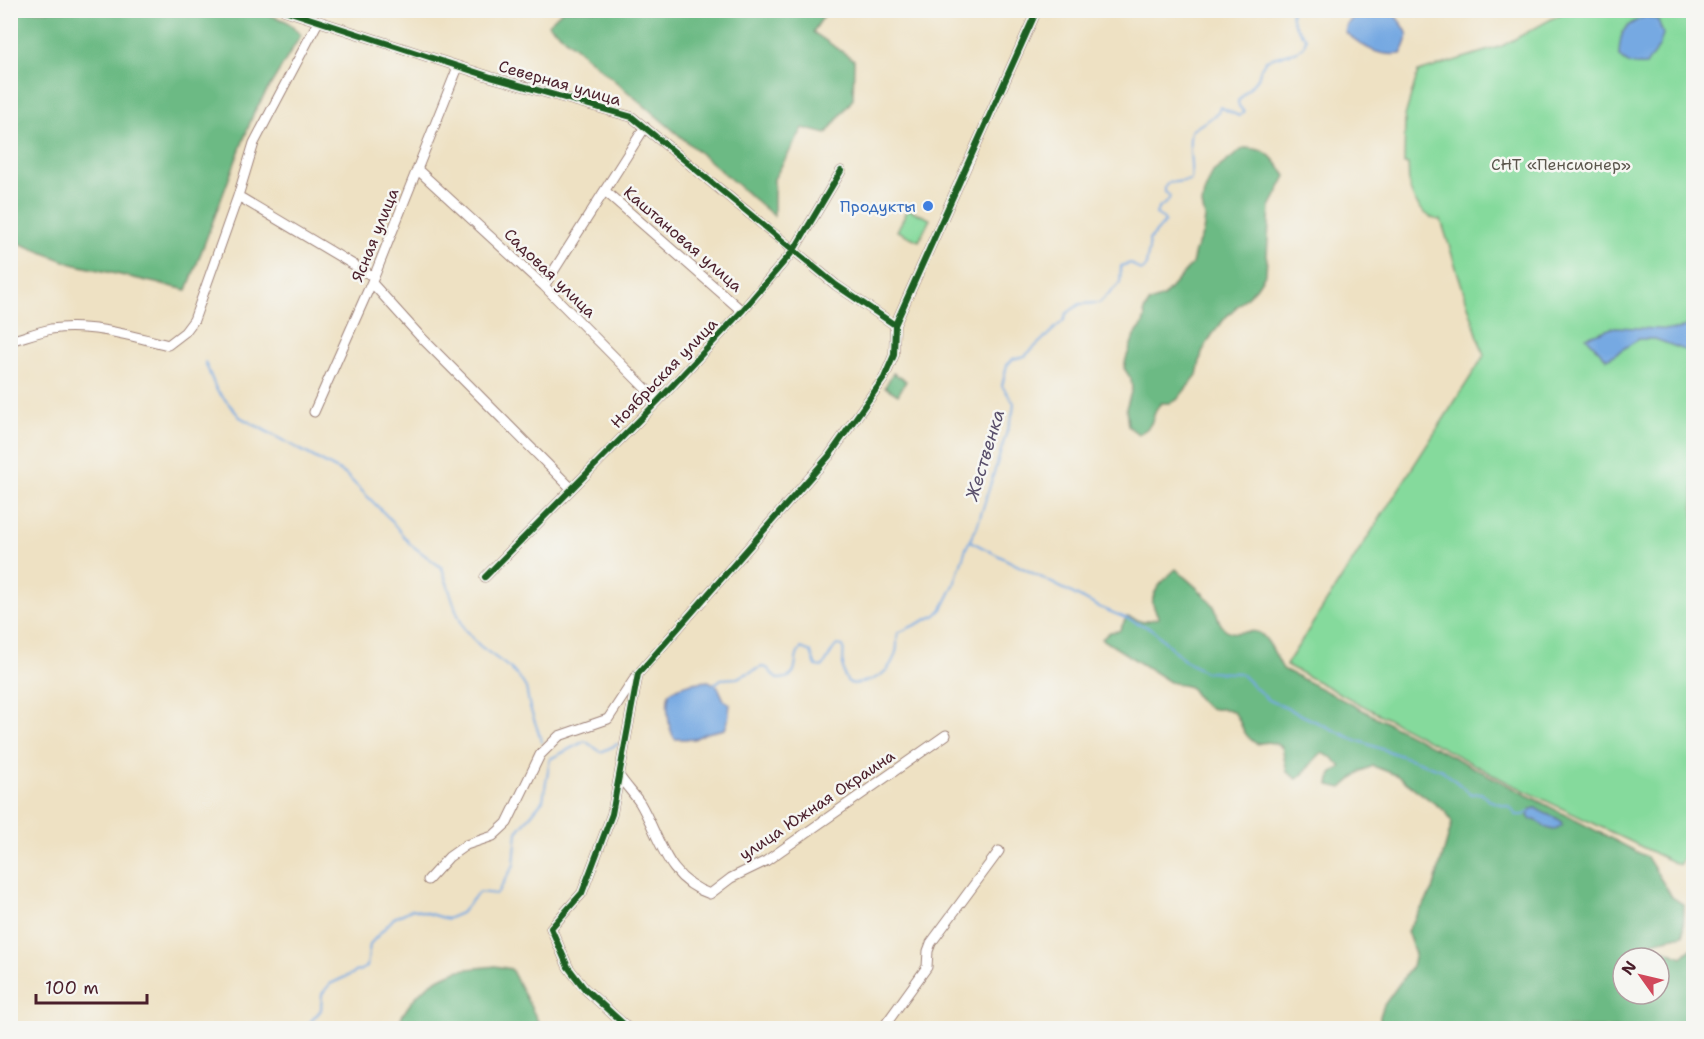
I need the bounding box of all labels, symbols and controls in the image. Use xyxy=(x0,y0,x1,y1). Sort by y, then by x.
street label: Северная улица xyxy=(496,55,624,111)
park label: СНТ «Пенсионер» xyxy=(1491,154,1631,175)
street label: Каштановая улица xyxy=(619,182,747,296)
street label: Ясная улица xyxy=(347,185,403,285)
place label: Продукты xyxy=(840,196,916,217)
marker: Продукты xyxy=(921,199,935,213)
street label: Садовая улица xyxy=(499,224,601,322)
street label: Ноябрьская улица xyxy=(606,313,722,433)
water label: Жественка xyxy=(959,406,1010,505)
street label: улица Южная Окраина xyxy=(735,745,899,865)
north arrow xyxy=(1611,946,1671,1006)
text: N xyxy=(1617,957,1641,979)
scale bar xyxy=(36,967,147,1005)
text: 100 m xyxy=(45,976,99,1000)

